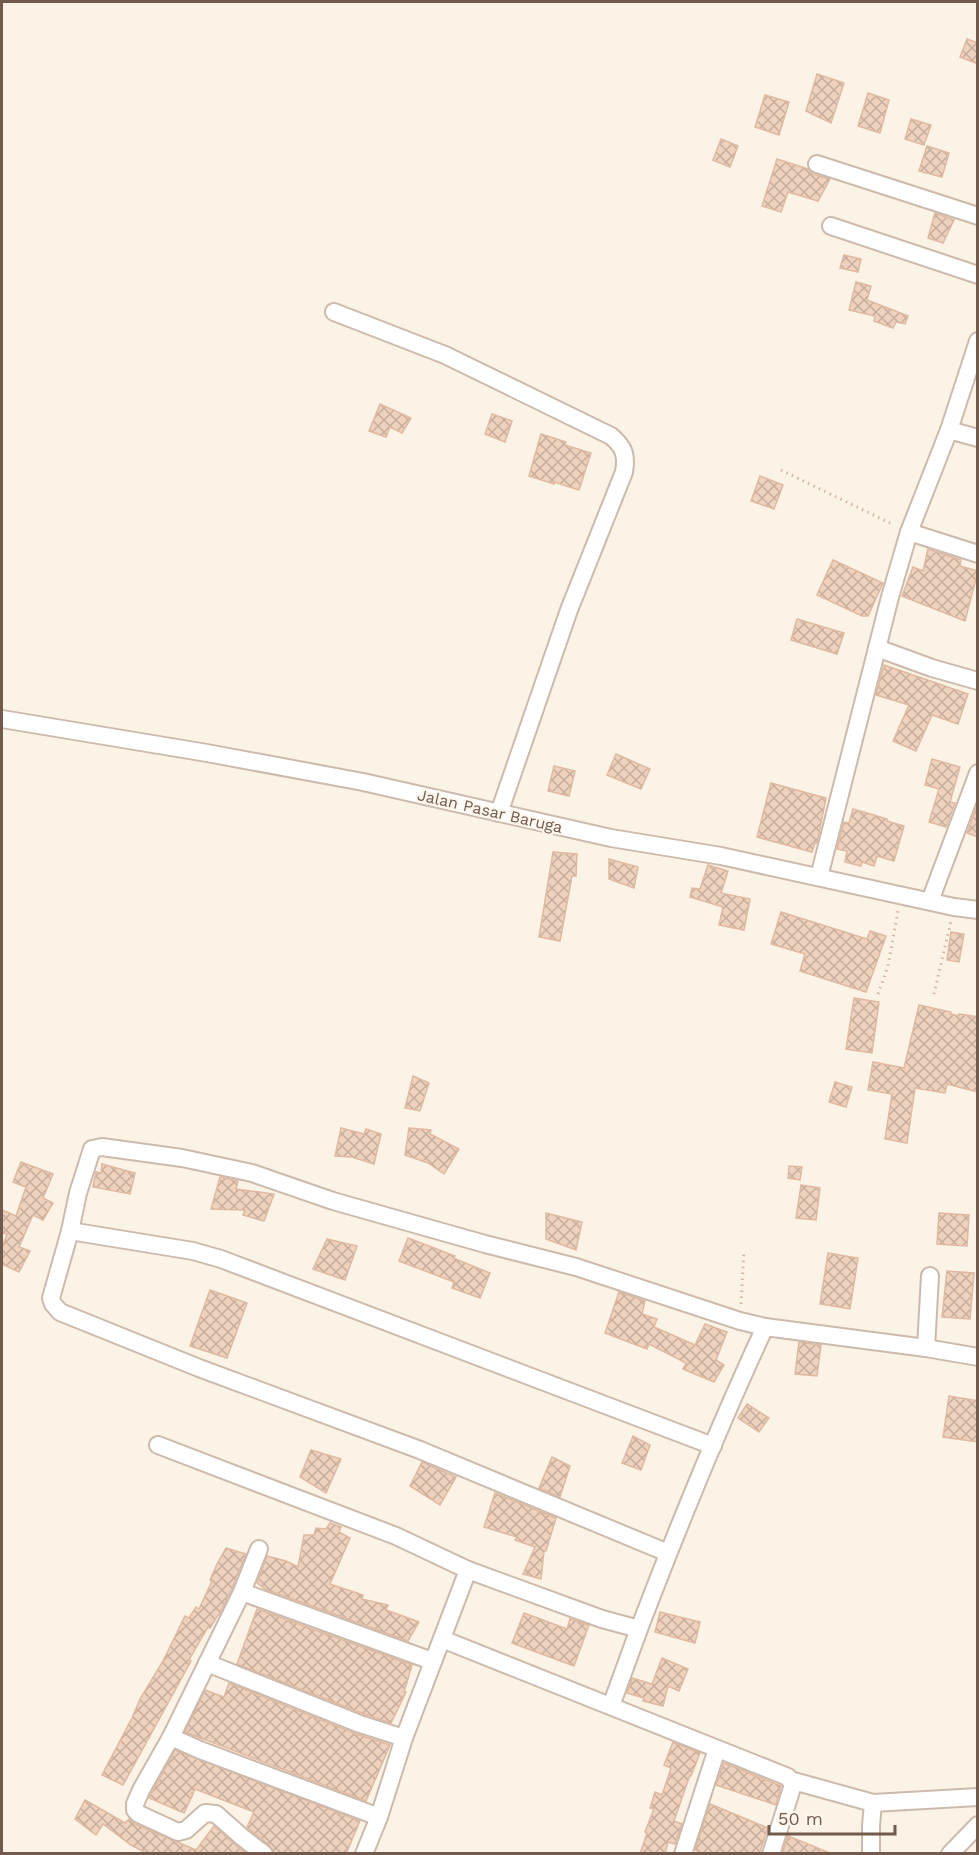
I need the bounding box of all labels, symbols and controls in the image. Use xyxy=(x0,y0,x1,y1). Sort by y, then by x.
street label: Jalan Pasar Baruga xyxy=(416,785,564,837)
scale bar xyxy=(769,1798,895,1836)
text: 50 m xyxy=(778,1808,823,1829)

